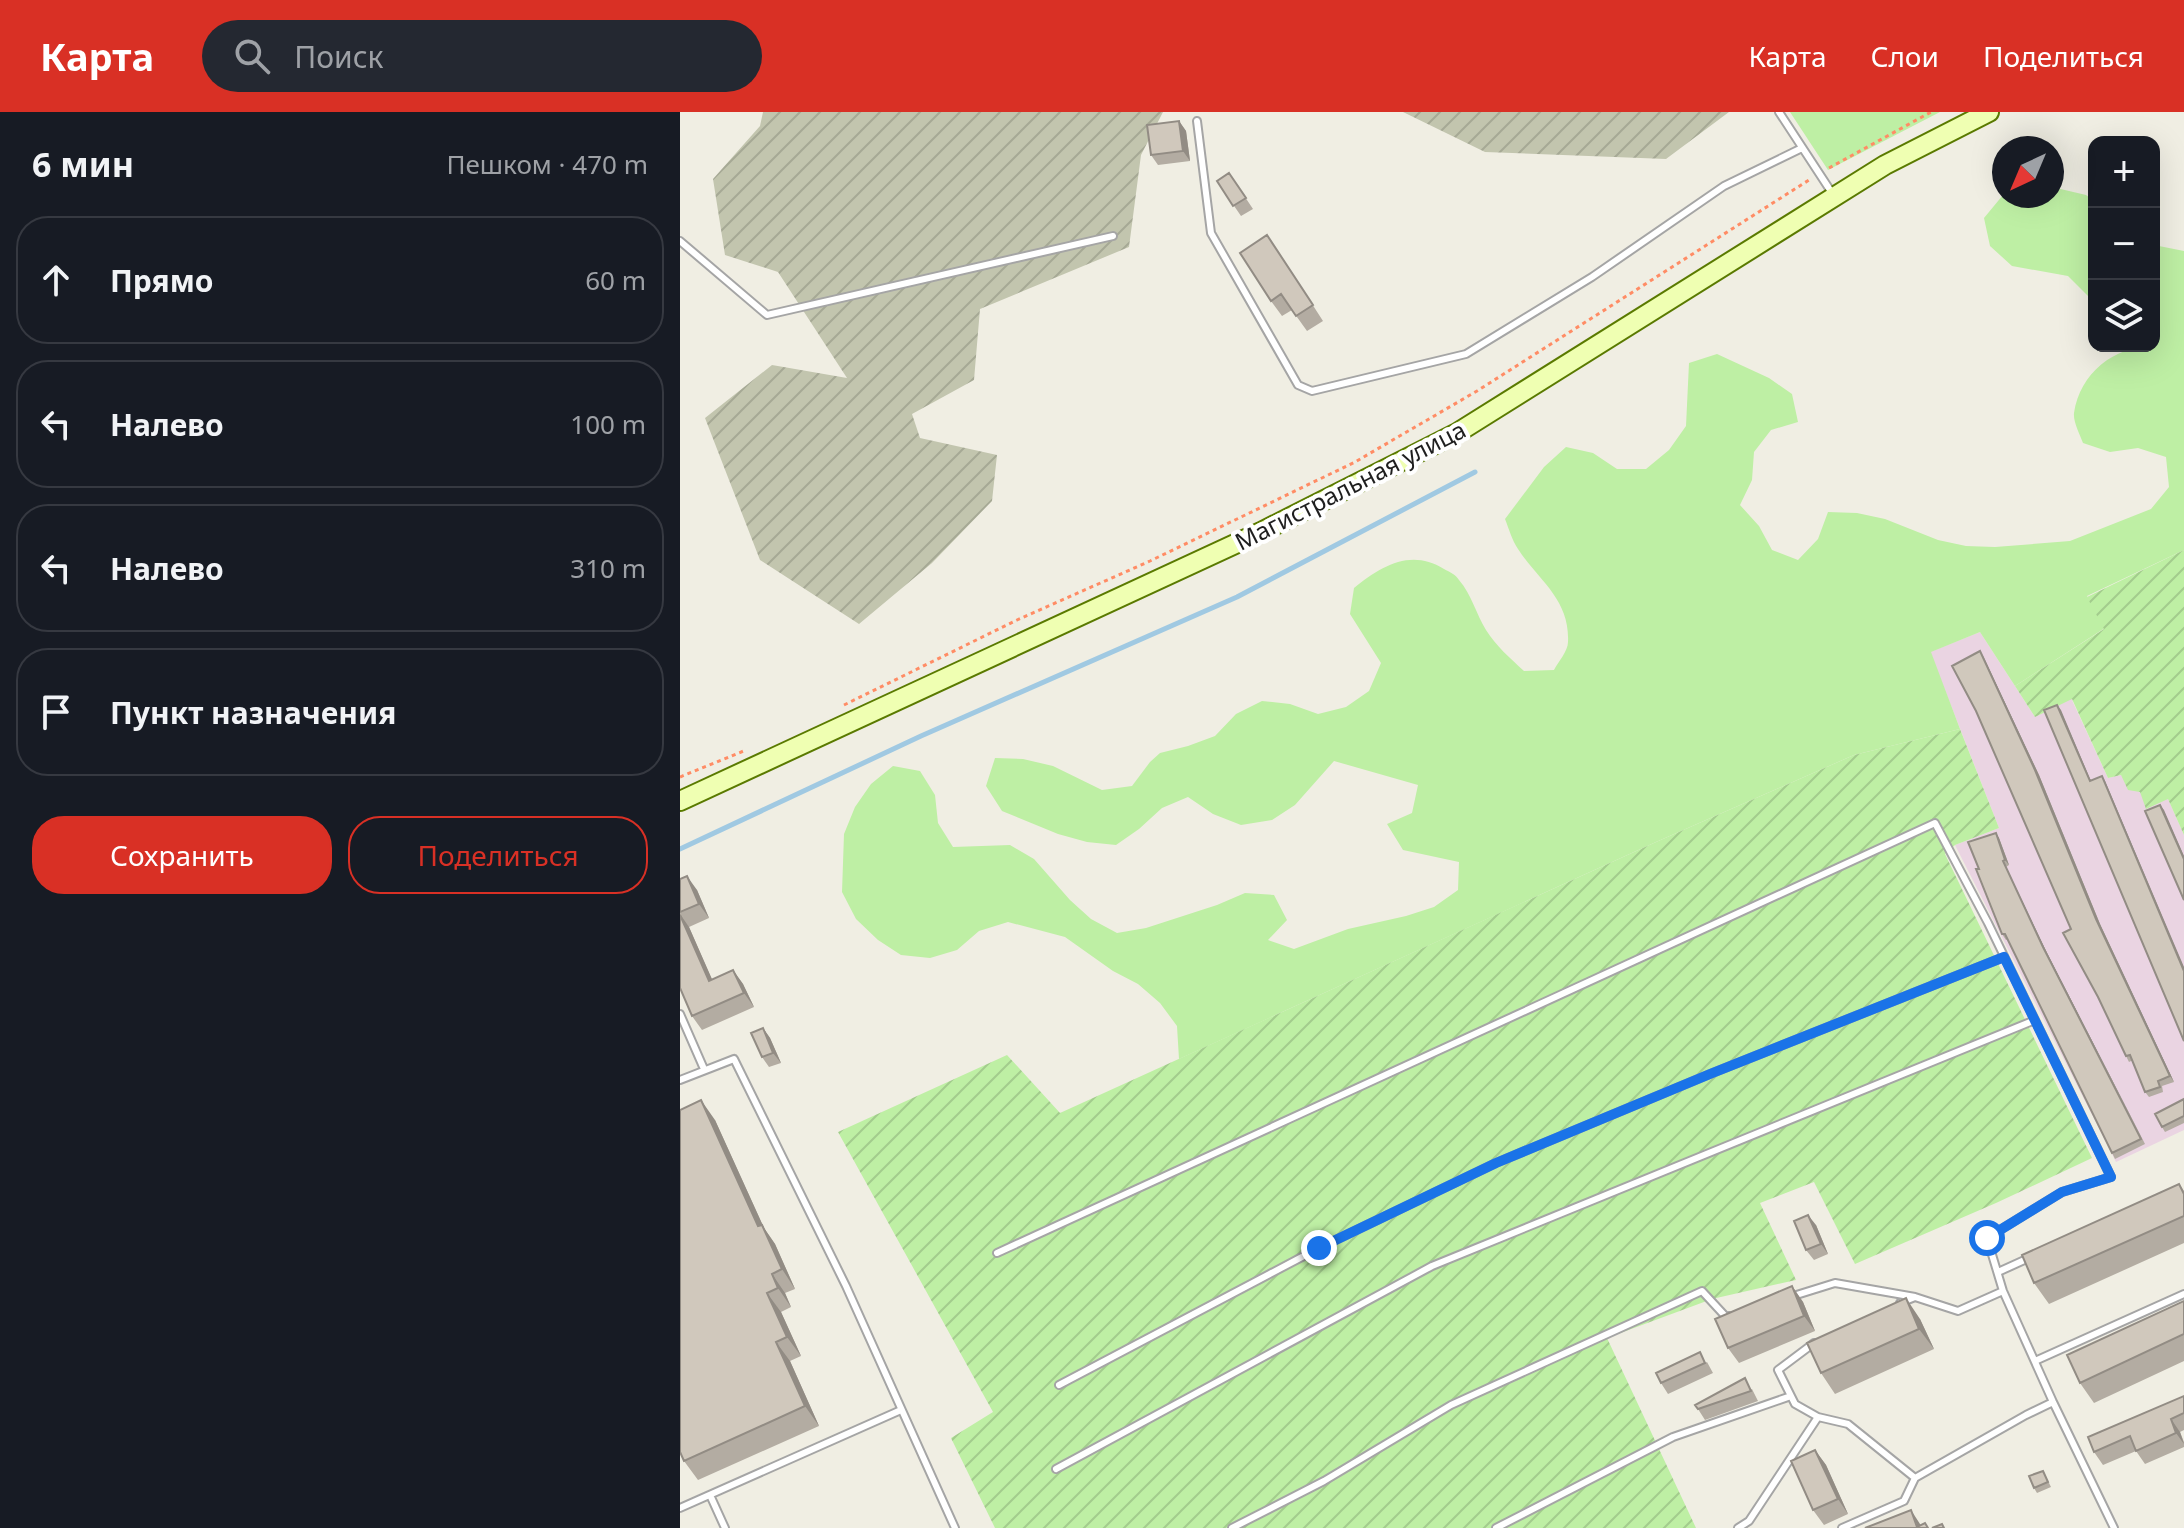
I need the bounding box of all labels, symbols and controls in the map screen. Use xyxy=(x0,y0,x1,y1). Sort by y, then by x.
search box xyxy=(202,20,762,92)
text: Карта xyxy=(40,30,154,82)
icon: search xyxy=(230,34,274,78)
text: Поиск xyxy=(294,36,383,77)
text: Карта xyxy=(1748,37,1827,75)
text: Слои xyxy=(1871,37,1939,75)
text: Поделиться xyxy=(1983,37,2144,75)
north arrow xyxy=(1992,136,2064,208)
map controls xyxy=(2088,136,2160,352)
button: + xyxy=(2088,136,2160,208)
text: 6 мин xyxy=(32,141,134,187)
text: Пешком · 470 m xyxy=(446,146,648,182)
button: − xyxy=(2088,208,2160,280)
icon: ahead xyxy=(34,258,78,302)
text: Прямо xyxy=(110,260,214,301)
text: 60 m xyxy=(585,262,646,298)
button: layers xyxy=(2088,280,2160,352)
icon: left xyxy=(34,402,78,446)
text: Налево xyxy=(110,404,224,445)
text: 100 m xyxy=(570,406,646,442)
street label: Магистральная улица xyxy=(1229,412,1471,558)
icon: left xyxy=(34,546,78,590)
text: Налево xyxy=(110,548,224,589)
text: 310 m xyxy=(570,550,646,586)
icon: arrive xyxy=(34,690,78,734)
text: Пункт назначения xyxy=(110,692,396,733)
button: Сохранить xyxy=(32,816,332,894)
button: Поделиться xyxy=(348,816,648,894)
route start xyxy=(1969,1220,2005,1256)
route end xyxy=(1301,1230,1337,1266)

